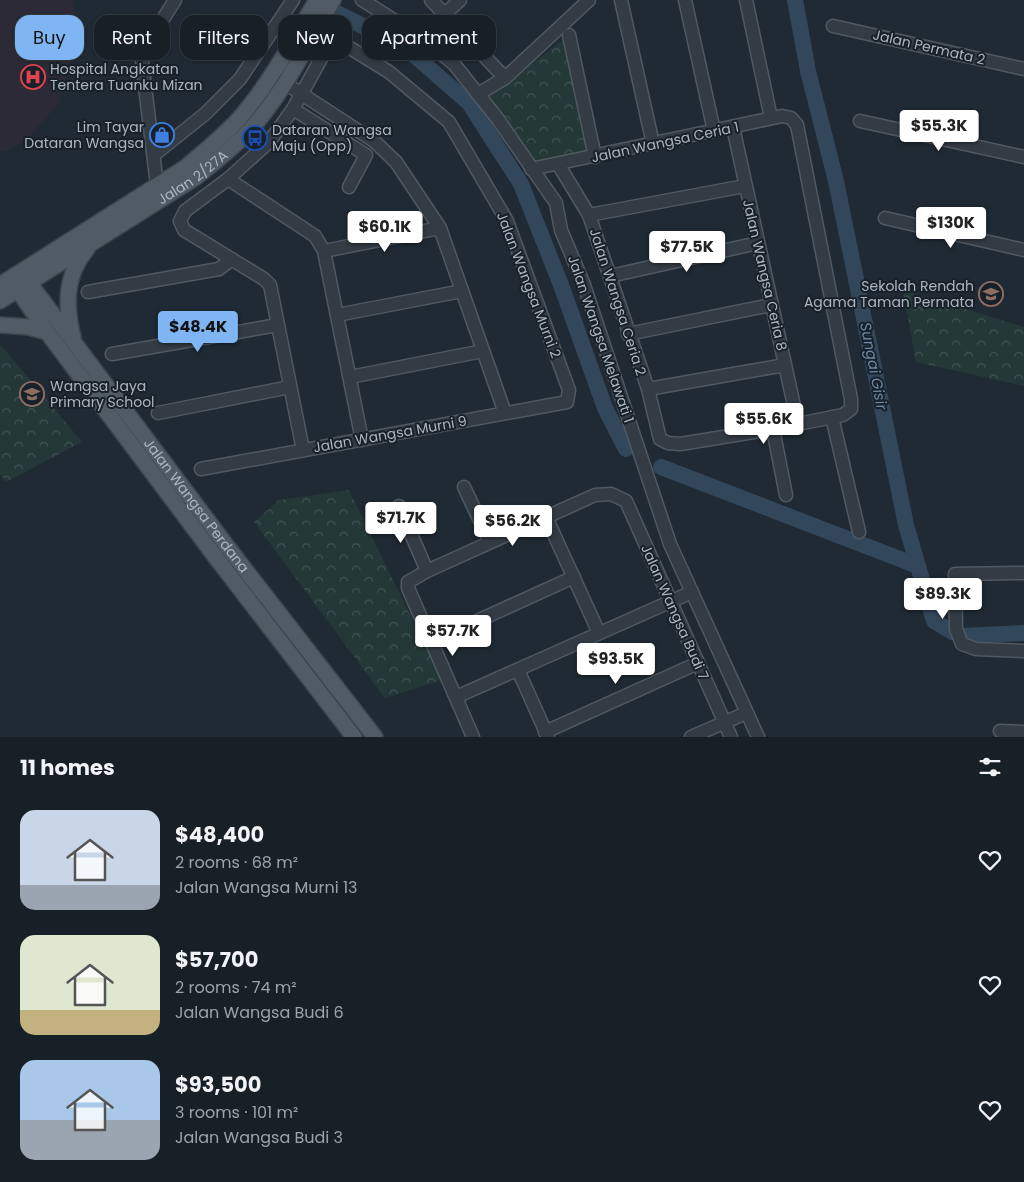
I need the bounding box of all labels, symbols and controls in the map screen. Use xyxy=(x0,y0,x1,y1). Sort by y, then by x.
chip: Buy xyxy=(15,15,84,60)
chip: Rent xyxy=(94,15,170,60)
chip: Filters xyxy=(180,15,268,60)
chip: New xyxy=(278,15,352,60)
chip: Apartment xyxy=(362,15,496,60)
street label: Jalan Permata 2 xyxy=(871,24,987,70)
place label: Hospital Angkatan Tentera Tuanku Mizan xyxy=(50,59,203,95)
hospital icon: Hospital Angkatan Tentera Tuanku Mizan xyxy=(20,64,46,90)
pin: $55.3K xyxy=(898,110,980,152)
text: $55.3K xyxy=(911,114,967,137)
place label: Lim Tayar Dataran Wangsa xyxy=(24,117,144,153)
street label: Jalan Wangsa Ceria 1 xyxy=(589,117,741,167)
place label: Dataran Wangsa Maju (Opp) xyxy=(272,120,392,156)
shop icon: Lim Tayar Dataran Wangsa xyxy=(149,122,175,148)
bus stop icon: Dataran Wangsa Maju (Opp) xyxy=(242,125,268,151)
street label: Jalan 2/27A xyxy=(153,145,232,209)
street label: Jalan Wangsa Ceria 8 xyxy=(738,197,792,353)
pin: $130K xyxy=(916,206,986,249)
street label: Jalan Wangsa Murni 2 xyxy=(492,209,566,361)
pin: $60.1K xyxy=(344,210,426,253)
text: $130K xyxy=(927,211,975,234)
text: $60.1K xyxy=(359,215,411,238)
street label: Jalan Wangsa Ceria 2 xyxy=(585,226,651,378)
pin: $77.5K xyxy=(646,230,728,273)
text: $77.5K xyxy=(660,235,714,258)
street label: Jalan Wangsa Melawati 1 xyxy=(563,253,639,425)
place label: Sekolah Rendah Agama Taman Permata xyxy=(804,276,974,312)
school or university icon: Sekolah Rendah Agama Taman Permata xyxy=(978,281,1004,307)
pin: $48.4K xyxy=(157,310,239,353)
text: $48.4K xyxy=(169,315,227,338)
water label: Sungai Gisir xyxy=(855,320,893,412)
place label: Wangsa Jaya Primary School xyxy=(50,376,155,412)
school or university icon: Wangsa Jaya Primary School xyxy=(19,381,45,407)
pin: $55.6K xyxy=(723,402,805,445)
text: $55.6K xyxy=(735,407,793,430)
street label: Jalan Wangsa Murni 9 xyxy=(312,411,468,457)
street label: Jalan Wangsa Perdana xyxy=(139,434,254,577)
pin: $71.7K xyxy=(360,502,442,544)
pin: $56.2K xyxy=(472,504,554,547)
text: $71.7K xyxy=(376,506,426,529)
text: $56.2K xyxy=(485,509,541,532)
street label: Jalan Wangsa Budi 7 xyxy=(636,541,714,683)
pin: $89.3K xyxy=(902,578,984,620)
text: $89.3K xyxy=(915,582,971,605)
pin: $57.7K xyxy=(412,614,494,657)
text: $57.7K xyxy=(426,619,480,642)
pin: $93.5K xyxy=(575,642,657,685)
text: $93.5K xyxy=(588,647,644,670)
text: 11 homes xyxy=(20,753,115,782)
icon: filters xyxy=(976,753,1004,781)
text: $48,400 xyxy=(175,820,264,849)
icon: home xyxy=(60,830,120,890)
icon: heart xyxy=(976,846,1004,874)
text: 2 rooms · 68 m² xyxy=(175,851,298,874)
text: Jalan Wangsa Murni 13 xyxy=(175,876,357,899)
text: $57,700 xyxy=(175,945,258,974)
icon: home xyxy=(60,955,120,1015)
icon: heart xyxy=(976,971,1004,999)
text: 2 rooms · 74 m² xyxy=(175,976,297,999)
text: Jalan Wangsa Budi 6 xyxy=(175,1001,344,1024)
text: $93,500 xyxy=(175,1070,262,1099)
icon: home xyxy=(60,1080,120,1140)
icon: heart xyxy=(976,1096,1004,1124)
text: 3 rooms · 101 m² xyxy=(175,1101,298,1124)
text: Jalan Wangsa Budi 3 xyxy=(175,1126,343,1149)

